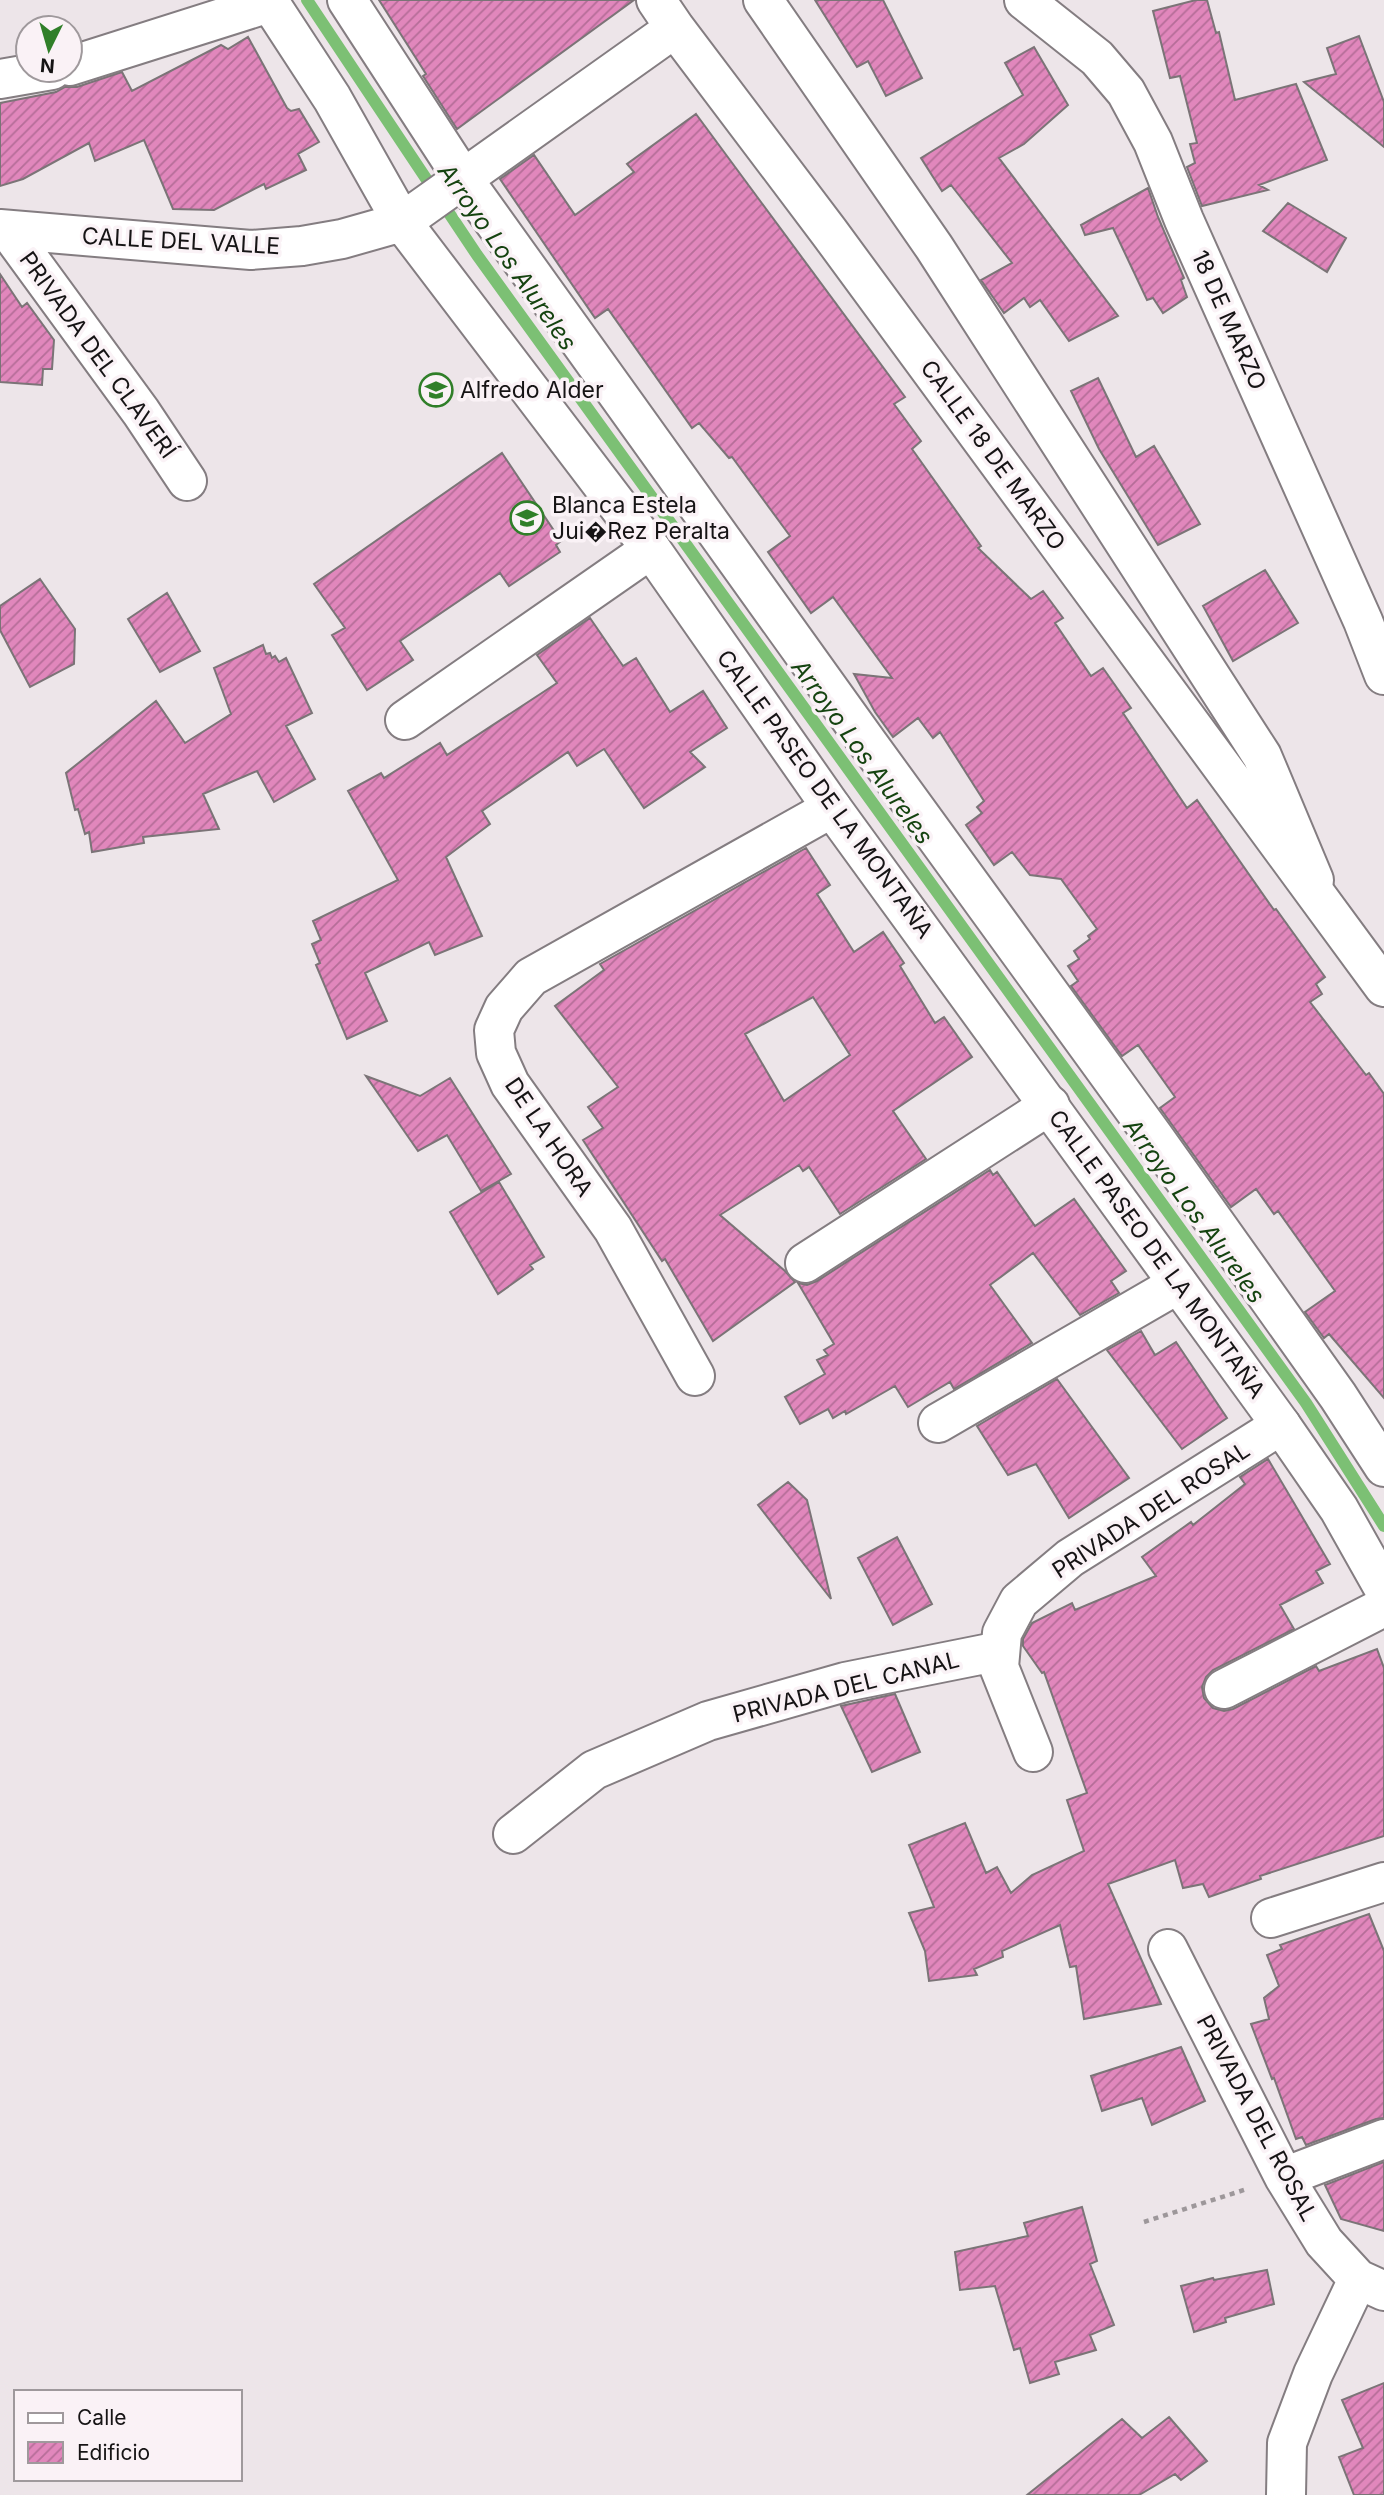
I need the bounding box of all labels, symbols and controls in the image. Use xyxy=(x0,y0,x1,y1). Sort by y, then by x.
north arrow xyxy=(14,14,84,84)
text: N xyxy=(39,53,56,78)
water label: Arroyo Los Alureles xyxy=(431,157,583,356)
street label: CALLE DEL VALLE xyxy=(81,222,281,260)
street label: PRIVADA DEL CLAVERÍ xyxy=(14,246,183,464)
street label: 18 DE MARZO xyxy=(1186,246,1272,394)
street label: CALLE 18 DE MARZO xyxy=(915,354,1071,556)
school or university icon: Alfredo Alder xyxy=(417,371,455,409)
place label: Alfredo Alder xyxy=(460,376,604,404)
place label: Blanca Estela Jui�Rez Peralta xyxy=(552,491,730,545)
school or university icon: Blanca Estela Jui�Rez Peralta xyxy=(508,499,546,537)
street label: CALLE PASEO DE LA MONTAÑA xyxy=(711,644,939,944)
water label: Arroyo Los Alureles xyxy=(785,653,939,850)
street label: DE LA HORA xyxy=(499,1072,599,1202)
street label: CALLE PASEO DE LA MONTAÑA xyxy=(1043,1104,1271,1404)
water label: Arroyo Los Alureles xyxy=(1117,1112,1271,1309)
street label: PRIVADA DEL ROSAL xyxy=(1047,1436,1255,1584)
street label: PRIVADA DEL CANAL xyxy=(730,1645,962,1729)
street label: PRIVADA DEL ROSAL xyxy=(1191,2010,1323,2226)
legend xyxy=(14,2390,242,2481)
text: Calle xyxy=(77,2405,127,2430)
text: Edificio xyxy=(77,2440,150,2465)

